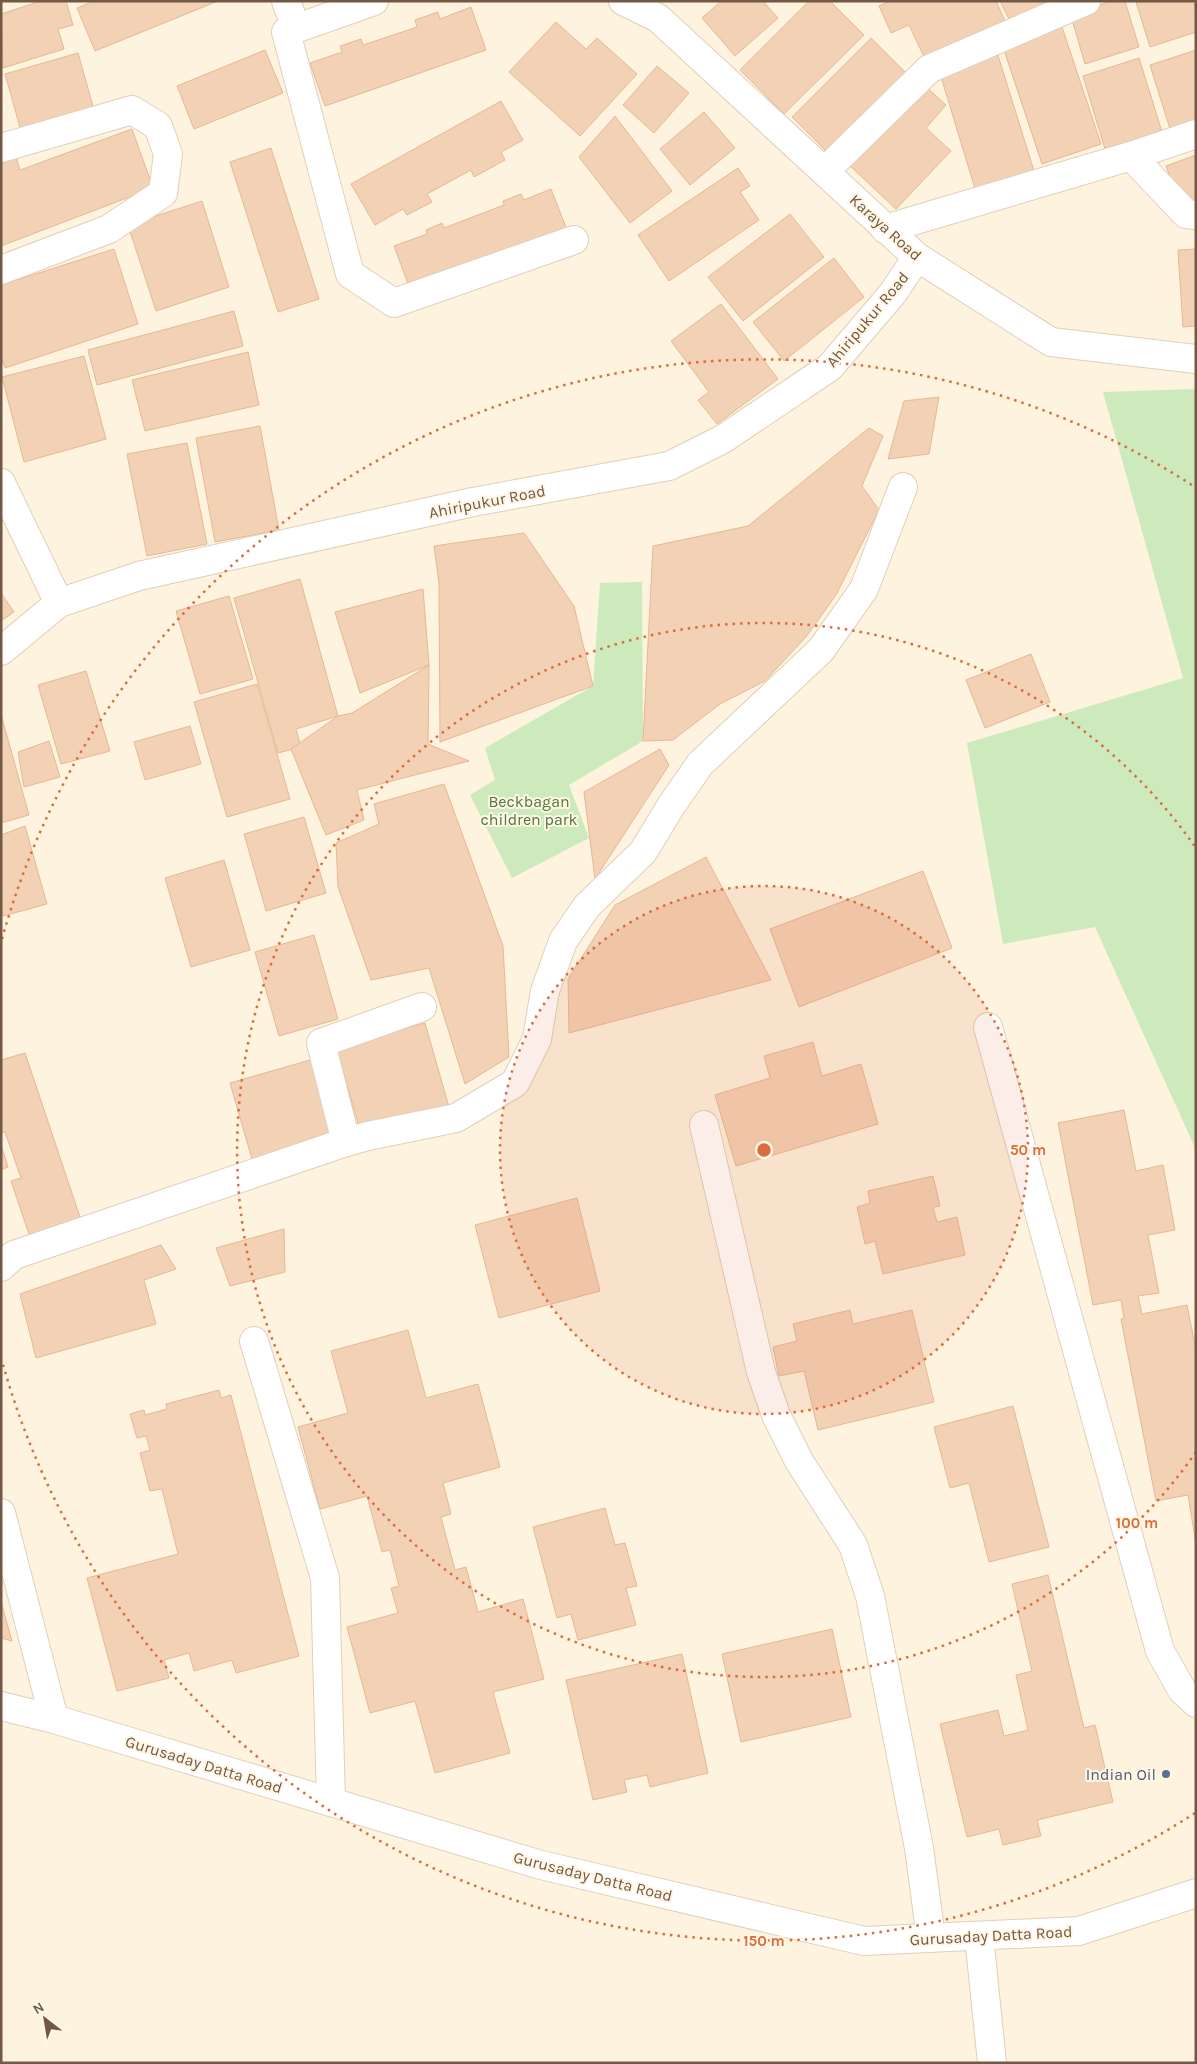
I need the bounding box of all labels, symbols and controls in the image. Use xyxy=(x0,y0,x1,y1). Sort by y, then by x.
street label: Karaya Road xyxy=(846,190,925,265)
street label: Ahiripukur Road xyxy=(822,268,913,371)
street label: Ahiripukur Road xyxy=(427,481,547,522)
park label: Beckbagan children park xyxy=(480,792,578,829)
centre of rings xyxy=(755,1141,773,1159)
text: 50 m xyxy=(1010,1141,1046,1159)
text: 100 m xyxy=(1116,1514,1158,1532)
street label: Gurusaday Datta Road xyxy=(123,1732,285,1797)
place label: Indian Oil xyxy=(1086,1765,1156,1784)
marker: Indian Oil xyxy=(1160,1768,1172,1780)
street label: Gurusaday Datta Road xyxy=(511,1848,674,1905)
street label: Gurusaday Datta Road xyxy=(909,1922,1073,1949)
text: 150 m xyxy=(743,1932,785,1950)
north arrow xyxy=(20,1994,70,2044)
text: N xyxy=(30,1998,47,2018)

